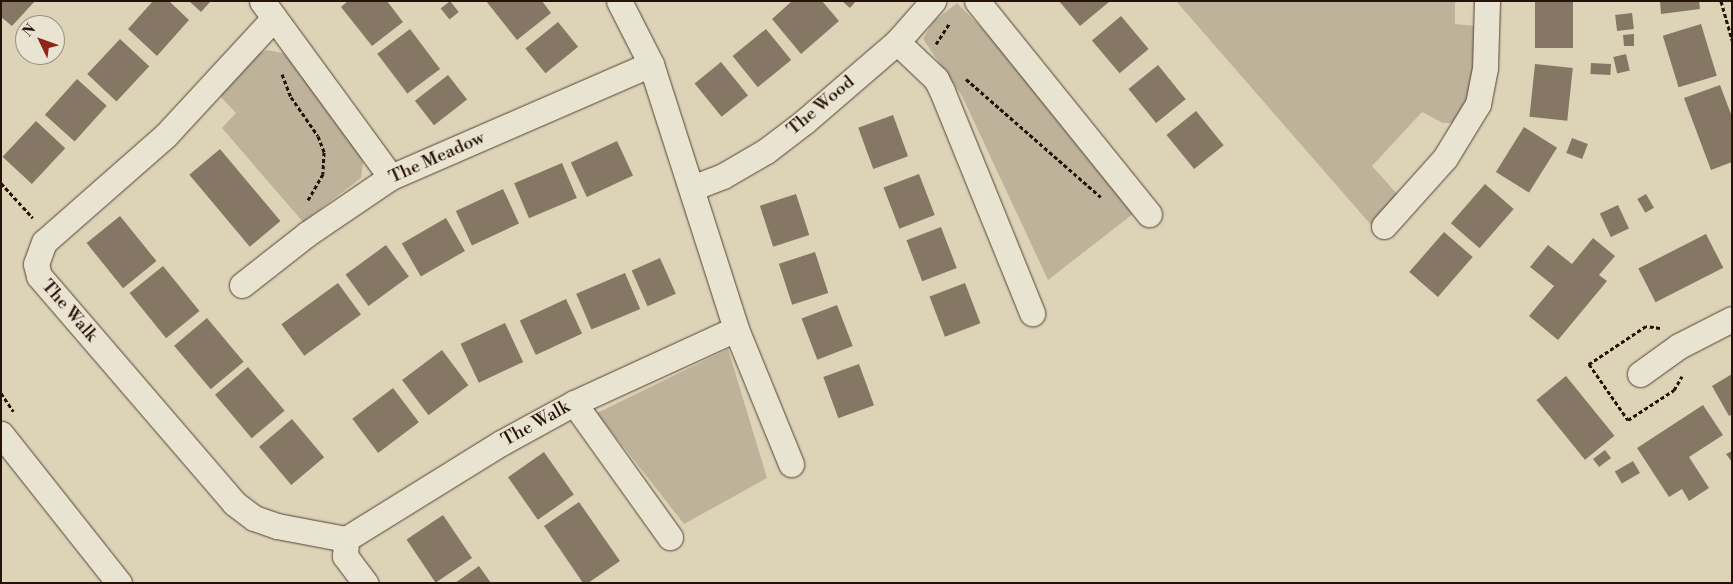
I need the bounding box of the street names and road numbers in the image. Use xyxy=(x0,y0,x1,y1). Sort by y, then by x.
street label: The Wood xyxy=(783,72,859,140)
street label: The Meadow xyxy=(386,127,488,189)
street label: The Walk xyxy=(36,276,102,346)
street label: The Walk xyxy=(498,396,574,452)

